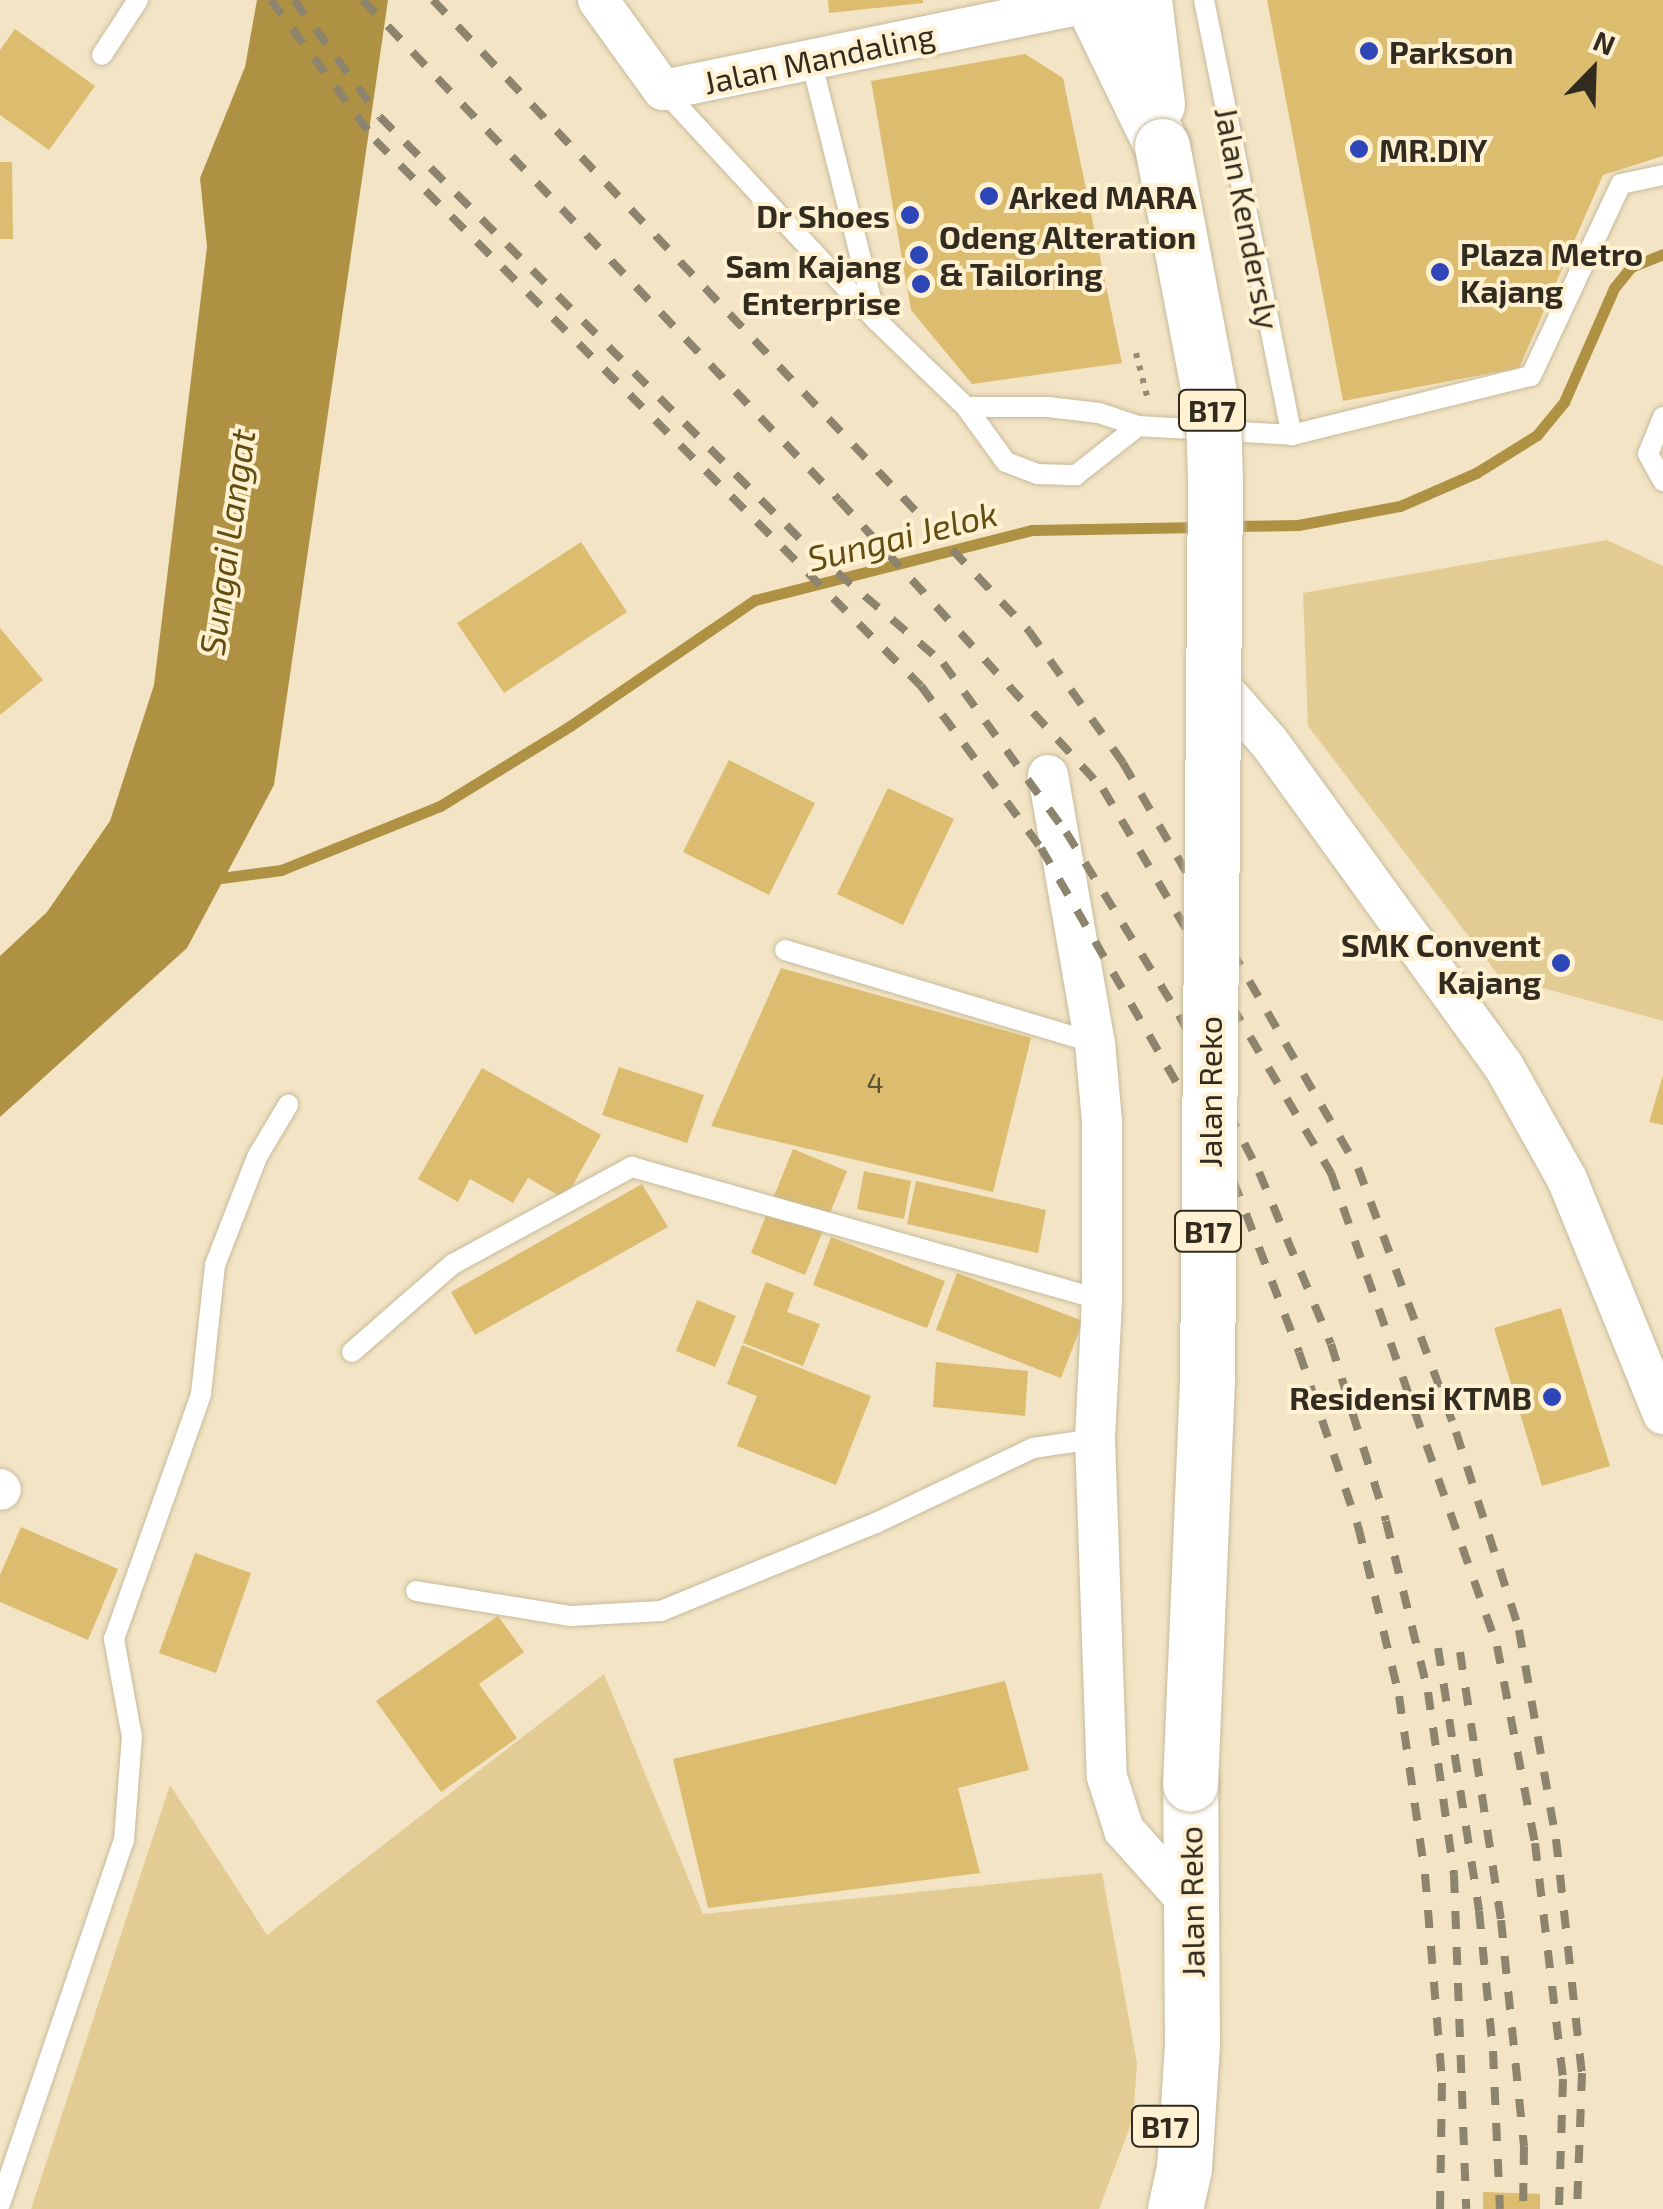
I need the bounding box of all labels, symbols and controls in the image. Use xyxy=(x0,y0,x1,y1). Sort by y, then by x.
street label: Jalan Mandaling xyxy=(700,15,938,101)
north arrow xyxy=(1543,20,1643,120)
text: N xyxy=(1589,23,1621,62)
place label: Parkson xyxy=(1389,32,1514,70)
marker: Parkson xyxy=(1358,40,1380,62)
street label: Jalan Kendersly xyxy=(1208,103,1288,333)
place label: MR.DIY xyxy=(1379,130,1487,168)
marker: MR.DIY xyxy=(1348,138,1370,160)
place label: Arked MARA xyxy=(1009,177,1197,215)
marker: Arked MARA xyxy=(978,185,1000,207)
place label: Dr Shoes xyxy=(756,196,890,234)
marker: Dr Shoes xyxy=(899,204,921,226)
place label: Odeng Alteration & Tailoring xyxy=(939,218,1197,293)
place label: Plaza Metro Kajang xyxy=(1460,235,1643,310)
marker: Odeng Alteration & Tailoring xyxy=(908,244,930,266)
place label: Sam Kajang Enterprise xyxy=(725,247,901,322)
marker: Plaza Metro Kajang xyxy=(1429,261,1451,283)
marker: Sam Kajang Enterprise xyxy=(910,273,932,295)
road number: B17 xyxy=(1177,385,1247,435)
water label: Sungai Langat xyxy=(189,426,263,658)
water label: Sungai Jelok xyxy=(802,491,1002,579)
place label: SMK Convent Kajang xyxy=(1341,926,1541,1001)
marker: SMK Convent Kajang xyxy=(1550,952,1572,974)
street label: Jalan Reko xyxy=(1190,1016,1228,1168)
house number: 4 xyxy=(866,1065,884,1099)
road number: B17 xyxy=(1173,1206,1243,1256)
place label: Residensi KTMB xyxy=(1289,1378,1532,1416)
marker: Residensi KTMB xyxy=(1541,1386,1563,1408)
street label: Jalan Reko xyxy=(1170,1826,1212,1978)
road number: B17 xyxy=(1130,2101,1200,2151)

